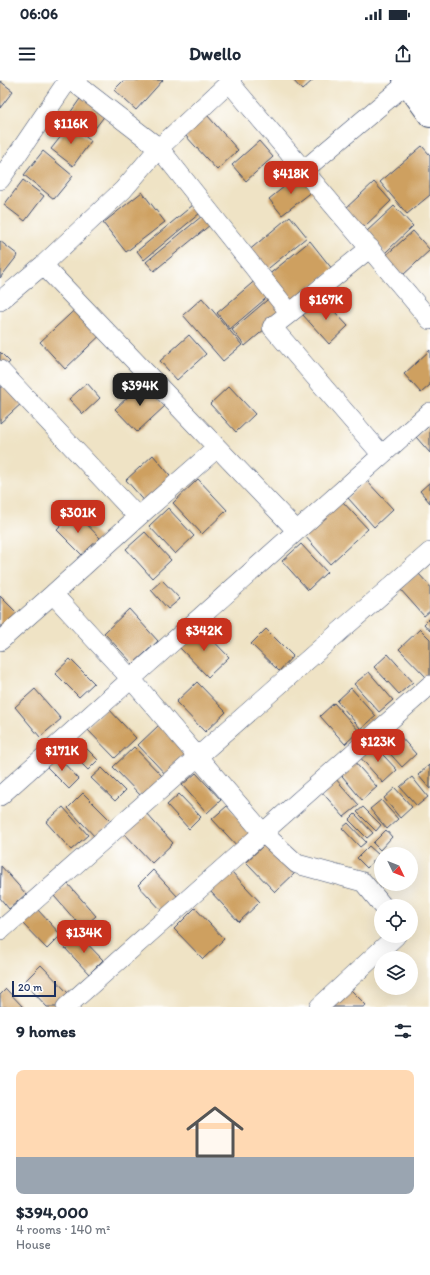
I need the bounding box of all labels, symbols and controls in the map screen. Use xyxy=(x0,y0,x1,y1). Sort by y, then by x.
text: 06:06 xyxy=(20,5,58,23)
icon: menu xyxy=(16,43,38,65)
text: Dwello xyxy=(189,43,241,65)
icon: share xyxy=(392,43,414,65)
pin: $116K xyxy=(43,111,99,145)
text: $116K xyxy=(54,116,88,131)
pin: $418K xyxy=(263,161,319,195)
text: $418K xyxy=(273,166,309,181)
pin: $167K xyxy=(298,287,354,321)
text: $167K xyxy=(309,292,343,307)
pin: $394K xyxy=(112,373,168,407)
text: $394K xyxy=(122,378,158,393)
pin: $301K xyxy=(50,500,106,534)
text: $301K xyxy=(60,505,96,520)
pin: $342K xyxy=(176,618,232,652)
text: $342K xyxy=(186,623,222,638)
pin: $123K xyxy=(350,729,406,763)
text: $123K xyxy=(361,734,395,749)
pin: $171K xyxy=(34,738,90,772)
text: $171K xyxy=(45,743,79,758)
north arrow xyxy=(374,847,418,891)
map controls xyxy=(374,847,418,995)
button: locate xyxy=(374,899,418,943)
pin: $134K xyxy=(56,920,112,954)
text: $134K xyxy=(66,925,102,940)
button: layers xyxy=(374,951,418,995)
scale bar xyxy=(12,979,56,998)
text: 20 m xyxy=(18,981,42,994)
icon: filters xyxy=(392,1020,414,1042)
text: 9 homes xyxy=(16,1021,76,1041)
icon: home xyxy=(179,1096,251,1168)
text: $394,000 xyxy=(16,1202,88,1222)
text: 4 rooms · 140 m² xyxy=(16,1222,110,1237)
text: House xyxy=(16,1237,51,1252)

